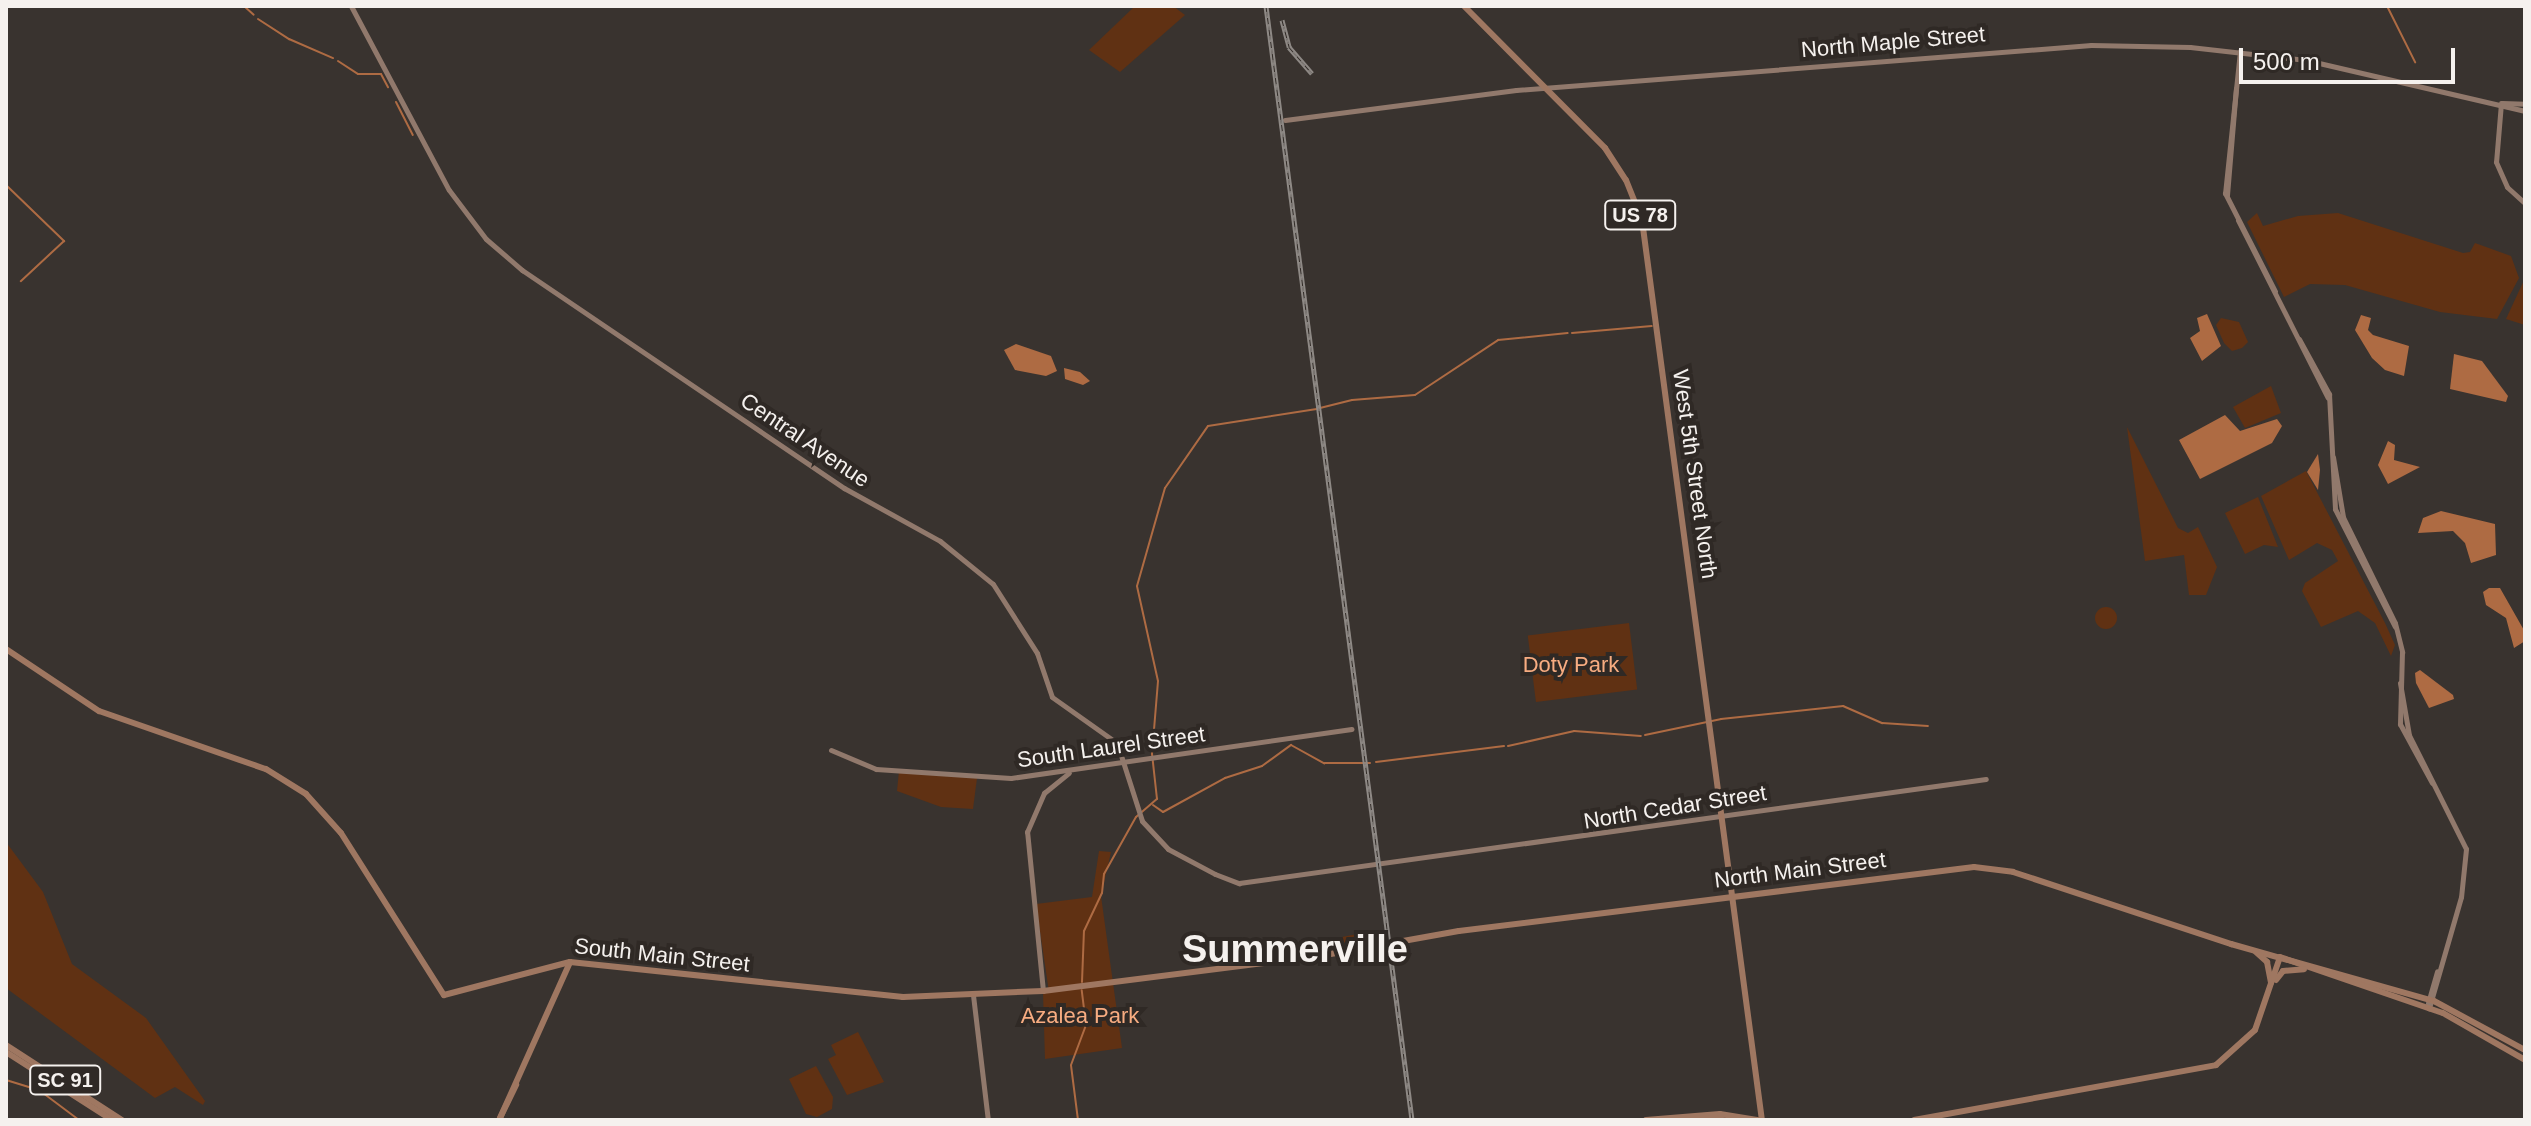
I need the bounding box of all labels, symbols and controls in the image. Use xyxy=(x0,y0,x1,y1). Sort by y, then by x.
street label: North Maple Street xyxy=(1800,21,1986,63)
scale bar xyxy=(2243,32,2459,82)
text: 500 m xyxy=(2253,48,2320,75)
road number: US 78 xyxy=(1604,199,1676,231)
street label: West 5th Street North xyxy=(1667,368,1723,580)
street label: Central Avenue xyxy=(735,387,875,493)
park label: Doty Park xyxy=(1523,652,1619,678)
street label: South Laurel Street xyxy=(1015,721,1207,773)
street label: North Cedar Street xyxy=(1582,780,1768,834)
street label: North Main Street xyxy=(1713,846,1887,894)
district label: Summerville xyxy=(1182,927,1408,973)
street label: South Main Street xyxy=(573,933,751,977)
park label: Azalea Park xyxy=(1021,1003,1139,1029)
road number: SC 91 xyxy=(29,1064,101,1096)

